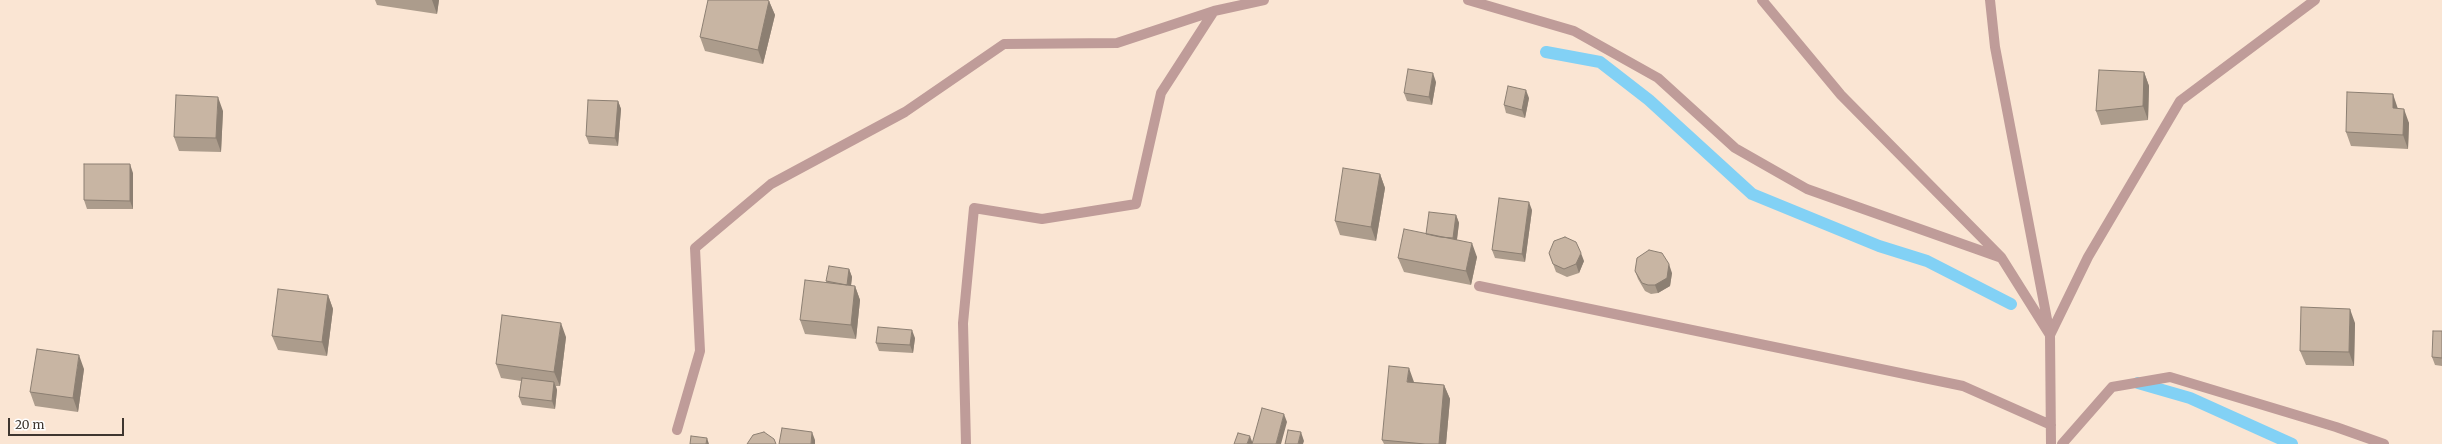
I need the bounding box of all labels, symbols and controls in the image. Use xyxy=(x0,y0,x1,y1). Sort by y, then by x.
scale bar xyxy=(10,410,126,436)
text: 20 m xyxy=(15,417,44,432)

